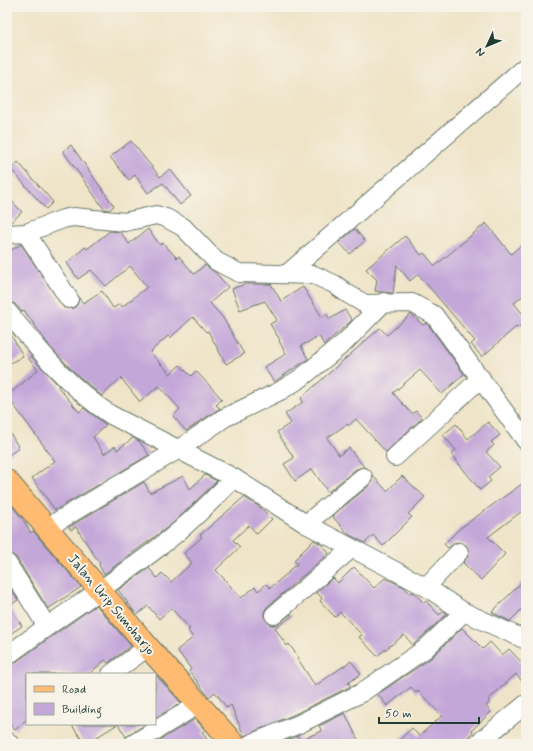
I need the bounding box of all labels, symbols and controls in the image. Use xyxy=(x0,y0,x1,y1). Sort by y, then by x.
north arrow xyxy=(467,26,507,66)
text: N xyxy=(473,45,488,60)
street label: Jalan Urip Sumoharjo xyxy=(64,550,159,659)
legend xyxy=(26,673,156,725)
text: Road xyxy=(62,682,86,698)
scale bar xyxy=(379,699,479,725)
text: Building xyxy=(62,702,102,719)
text: 50 m xyxy=(385,706,412,722)

